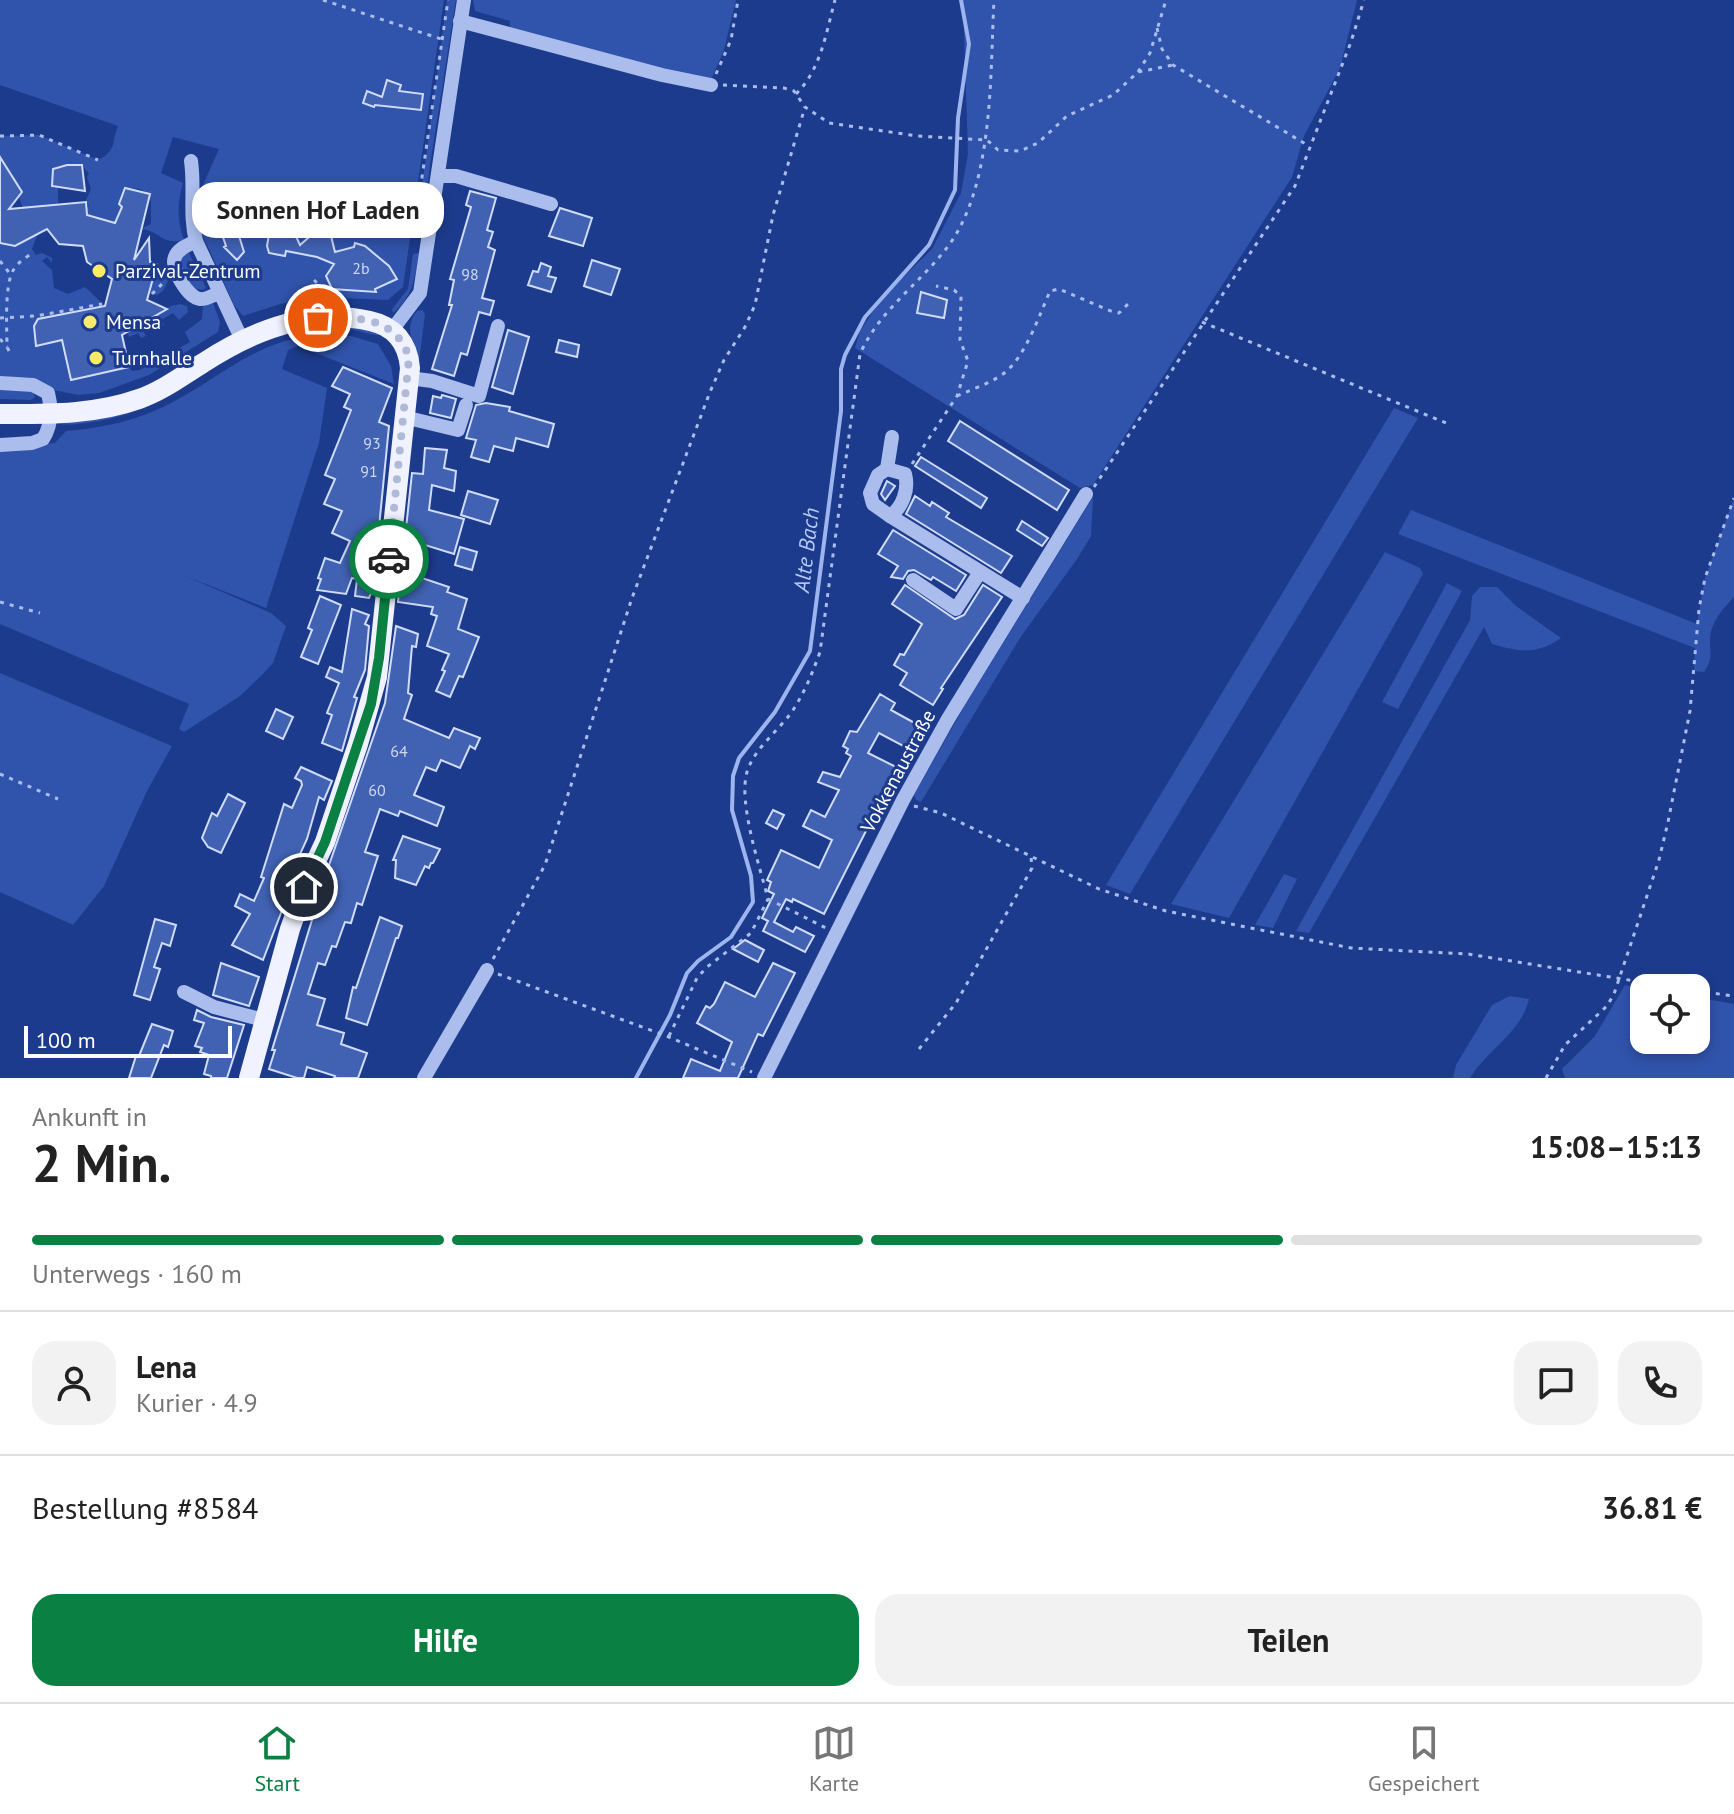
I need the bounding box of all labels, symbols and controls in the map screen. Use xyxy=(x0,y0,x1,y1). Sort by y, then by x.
callout: Sonnen Hof Laden xyxy=(192,182,444,238)
text: Sonnen Hof Laden xyxy=(216,193,420,226)
place label: Parzival-Zentrum xyxy=(115,258,260,284)
house number: 2b xyxy=(352,258,370,278)
marker: Parzival-Zentrum xyxy=(90,262,108,280)
house number: 98 xyxy=(461,264,479,284)
pin xyxy=(284,284,352,352)
icon: bag xyxy=(296,296,340,340)
place label: Mensa xyxy=(106,309,161,335)
marker: Mensa xyxy=(81,313,99,331)
place label: Turnhalle xyxy=(112,345,192,371)
marker: Turnhalle xyxy=(87,349,105,367)
house number: 93 xyxy=(363,433,381,453)
house number: 91 xyxy=(360,461,378,481)
water label: Alte Bach xyxy=(787,506,825,595)
courier xyxy=(349,519,429,599)
icon: car xyxy=(367,537,411,581)
street label: Vokkenaustraße xyxy=(854,705,941,838)
house number: 64 xyxy=(390,741,408,761)
house number: 60 xyxy=(368,780,386,800)
pin xyxy=(270,853,338,921)
icon: home xyxy=(282,865,326,909)
map controls xyxy=(1630,974,1710,1054)
button: locate xyxy=(1630,974,1710,1054)
scale bar xyxy=(24,1022,232,1058)
text: 100 m xyxy=(36,1026,96,1054)
text: Ankunft in xyxy=(32,1100,147,1133)
text: 15:08–15:13 xyxy=(1530,1127,1702,1166)
text: 2 Min. xyxy=(32,1129,171,1196)
text: Unterwegs · 160 m xyxy=(32,1257,242,1290)
button: person xyxy=(32,1341,116,1425)
button: chat xyxy=(1514,1341,1598,1425)
button: phone xyxy=(1618,1341,1702,1425)
text: Lena xyxy=(136,1347,197,1386)
text: Kurier · 4.9 xyxy=(136,1386,258,1419)
text: Bestellung #8584 xyxy=(32,1488,258,1527)
text: 36.81 € xyxy=(1602,1488,1702,1527)
button: Hilfe xyxy=(32,1594,859,1686)
button: Teilen xyxy=(875,1594,1702,1686)
tab: Start xyxy=(254,1721,300,1797)
tab: Karte xyxy=(809,1721,859,1797)
tab: Gespeichert xyxy=(1368,1721,1480,1797)

